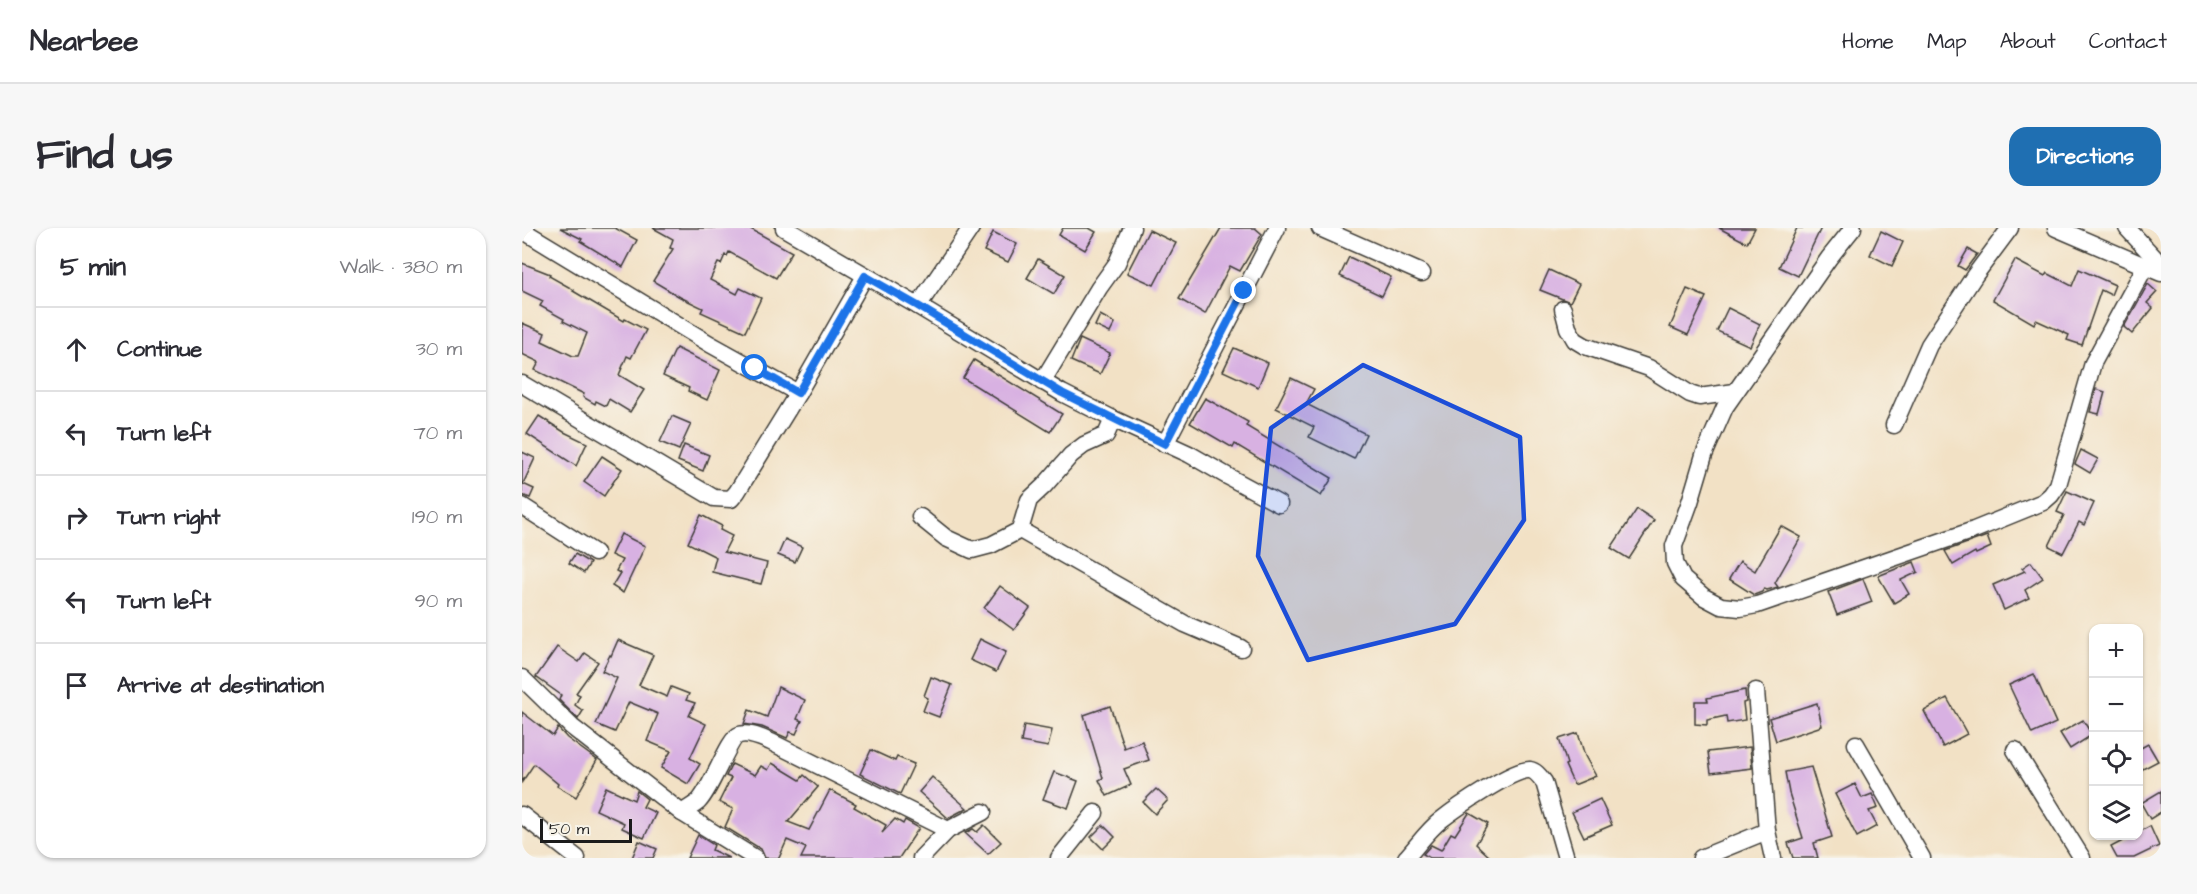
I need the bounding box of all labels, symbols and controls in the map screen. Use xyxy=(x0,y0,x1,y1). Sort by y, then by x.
text: Nearbee xyxy=(30,22,138,61)
text: Home xyxy=(1842,27,1894,56)
text: Map xyxy=(1927,27,1967,56)
text: About xyxy=(2000,27,2056,56)
text: Contact xyxy=(2089,27,2167,56)
text: Find us xyxy=(36,127,173,185)
button: Directions xyxy=(2009,127,2161,186)
text: 5 min xyxy=(60,249,126,285)
text: Walk · 380 m xyxy=(339,253,462,281)
route end xyxy=(1230,277,1256,303)
icon: ahead xyxy=(60,333,93,366)
text: Continue xyxy=(117,334,202,365)
text: 30 m xyxy=(416,335,462,363)
route start xyxy=(741,354,767,380)
icon: left xyxy=(60,417,93,450)
text: Turn left xyxy=(117,418,211,449)
text: 70 m xyxy=(414,419,462,447)
icon: right xyxy=(60,501,93,534)
text: Turn right xyxy=(117,502,220,533)
text: 190 m xyxy=(412,503,462,531)
icon: left xyxy=(60,585,93,618)
text: Turn left xyxy=(117,586,211,617)
text: 90 m xyxy=(414,587,462,615)
map controls xyxy=(2089,624,2143,840)
button: + xyxy=(2089,624,2143,678)
icon: arrive xyxy=(60,669,93,702)
text: Arrive at destination xyxy=(117,670,324,701)
button: − xyxy=(2089,678,2143,732)
button: locate xyxy=(2089,732,2143,786)
button: layers xyxy=(2089,786,2143,840)
scale bar xyxy=(540,816,632,844)
text: 50 m xyxy=(549,818,589,840)

